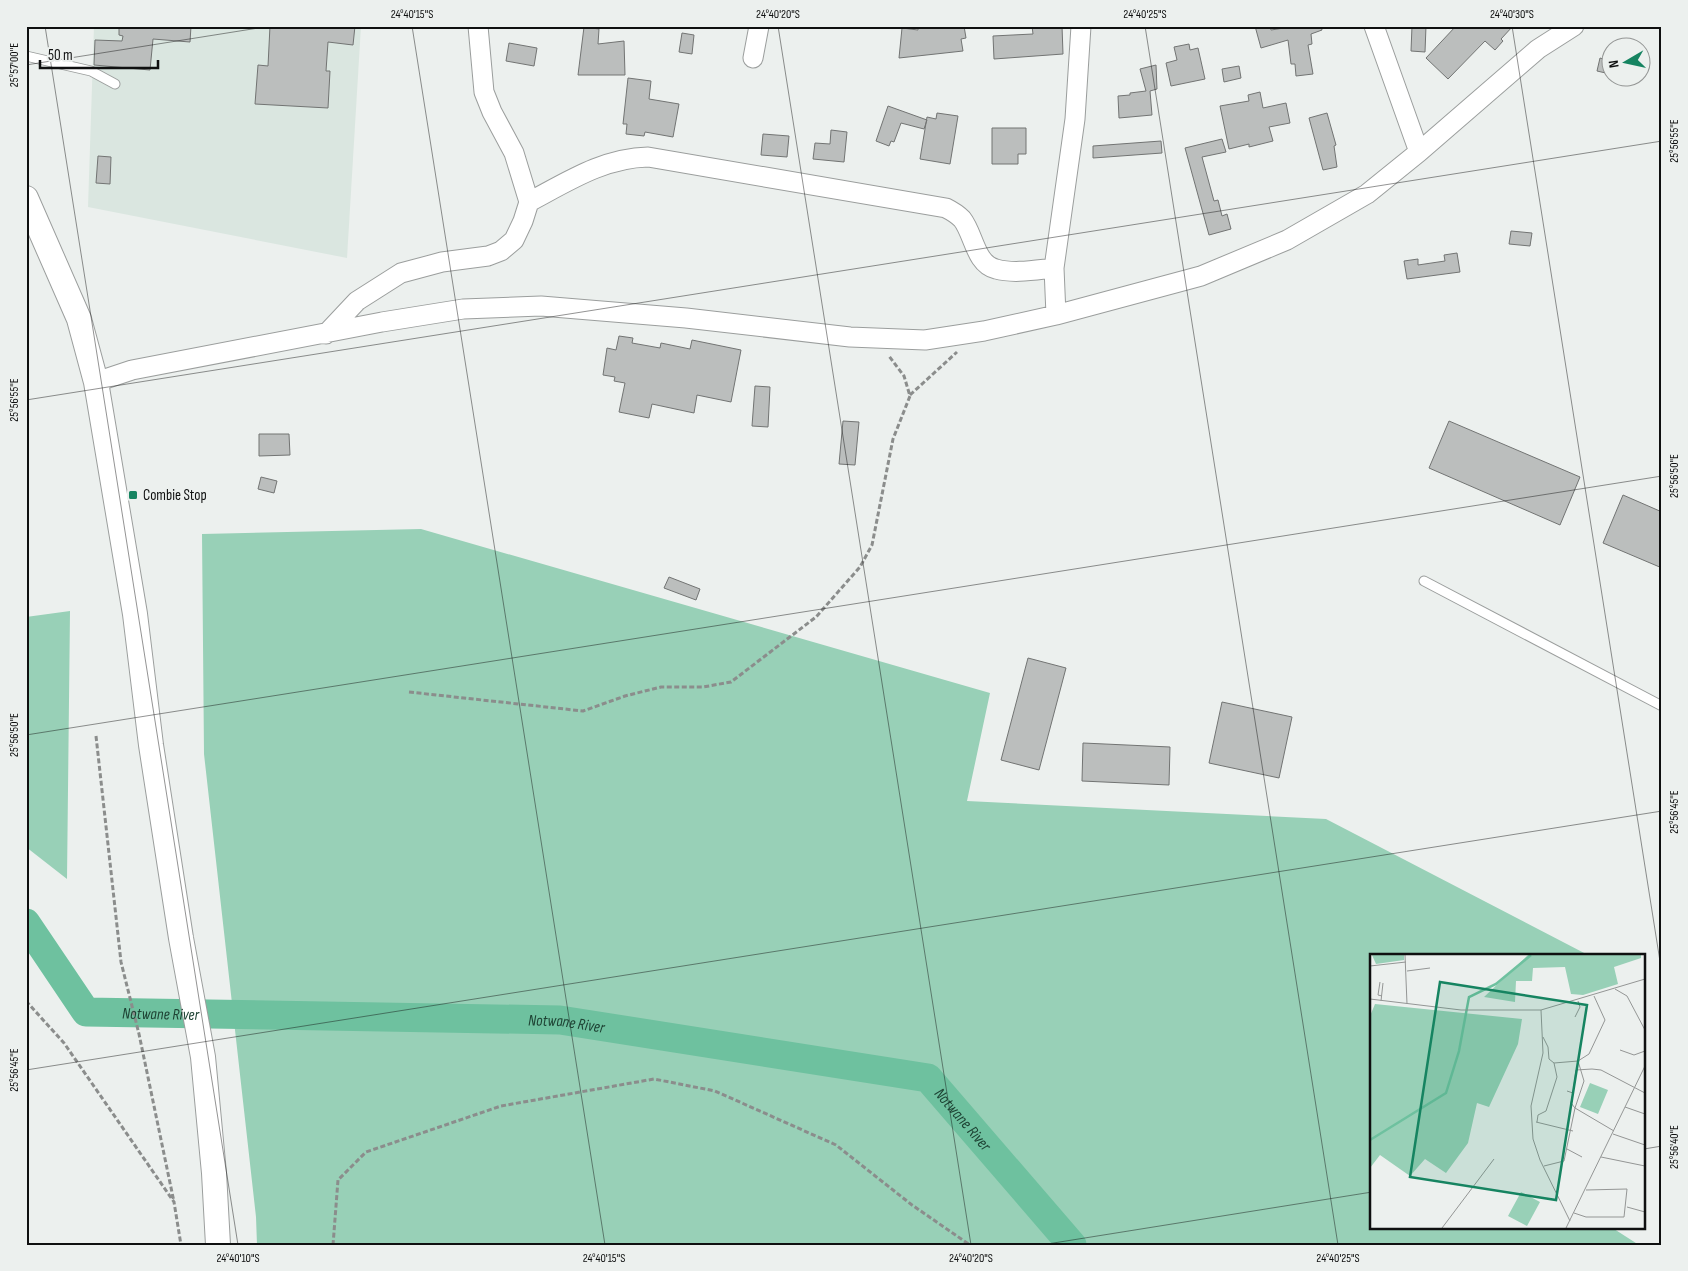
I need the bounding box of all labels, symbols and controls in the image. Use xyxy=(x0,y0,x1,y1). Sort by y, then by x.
text: 24°40'15"S xyxy=(391,7,433,22)
text: 24°40'20"S xyxy=(756,7,800,22)
text: 24°40'25"S xyxy=(1123,7,1167,22)
text: 24°40'30"S xyxy=(1490,7,1534,22)
scale bar xyxy=(40,38,158,70)
north arrow xyxy=(1600,38,1650,88)
text: 25°57'00"E xyxy=(7,43,22,87)
text: 50 m xyxy=(48,46,73,65)
text: N xyxy=(1605,59,1623,69)
text: 25°56'55"E xyxy=(1667,119,1682,163)
text: 25°56'55"E xyxy=(7,378,22,422)
text: 25°56'50"E xyxy=(1667,454,1682,498)
place label: Combie Stop xyxy=(143,486,207,505)
marker: Combie Stop xyxy=(127,489,139,501)
text: 25°56'50"E xyxy=(7,713,22,757)
text: 25°56'45"E xyxy=(1667,790,1682,834)
inset map xyxy=(1370,954,1646,1228)
water label: Notwane River xyxy=(122,1005,200,1025)
water label: Notwane River xyxy=(528,1011,606,1038)
text: 25°56'45"E xyxy=(7,1048,22,1092)
water label: Notwane River xyxy=(930,1085,995,1156)
text: 25°56'40"E xyxy=(1667,1125,1682,1169)
text: 24°40'10"S xyxy=(216,1251,260,1266)
text: 24°40'15"S xyxy=(583,1251,625,1266)
text: 24°40'20"S xyxy=(949,1251,993,1266)
text: 24°40'25"S xyxy=(1316,1251,1360,1266)

